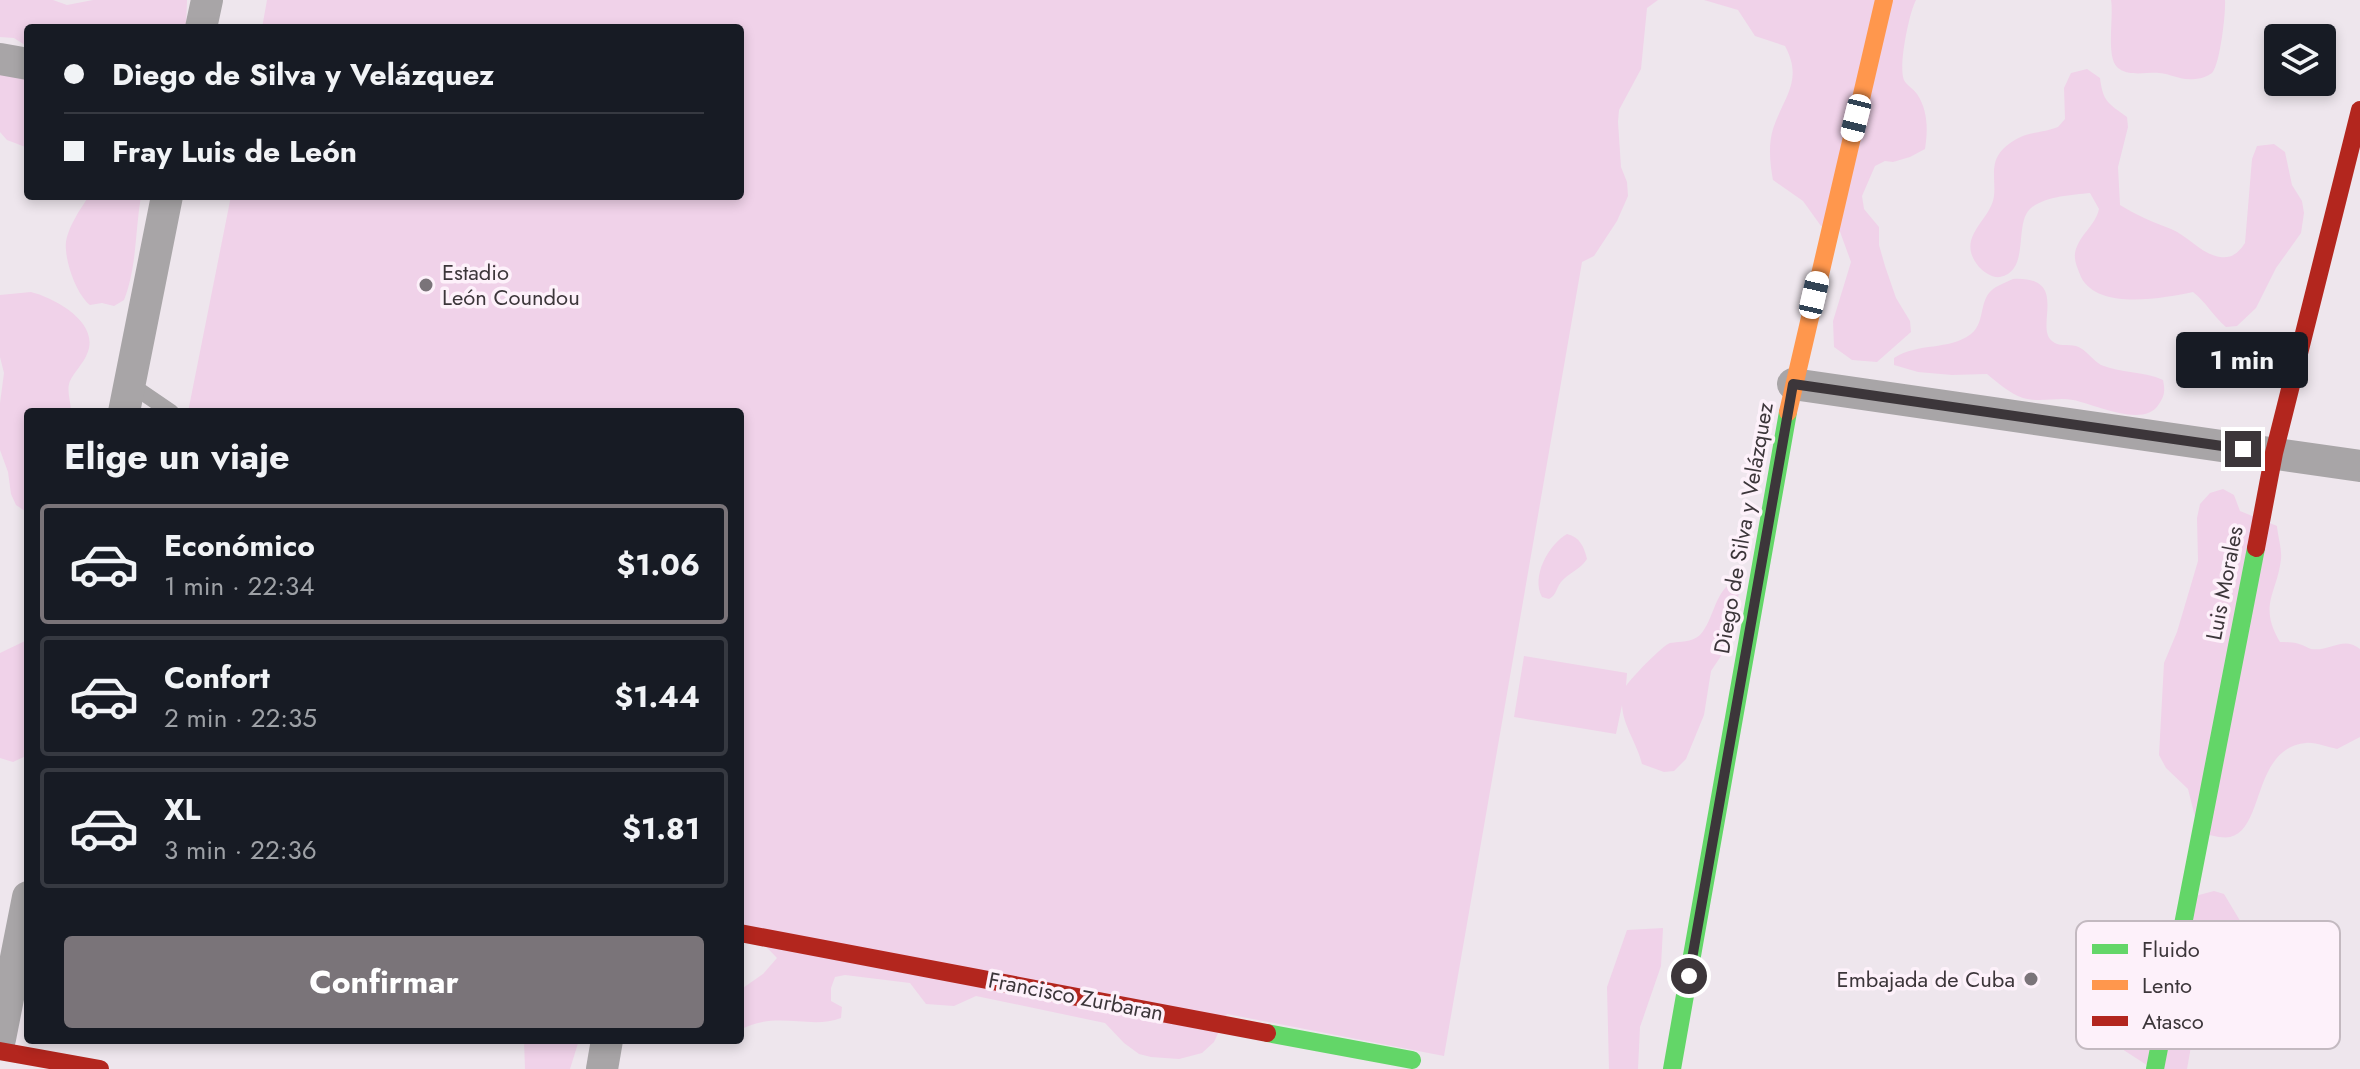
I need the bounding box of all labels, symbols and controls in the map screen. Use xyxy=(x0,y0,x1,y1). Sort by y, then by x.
map controls xyxy=(2264,24,2336,96)
button: layers xyxy=(2264,24,2336,96)
text: Diego de Silva y Velázquez xyxy=(112,53,495,96)
car xyxy=(1839,92,1873,144)
text: Fray Luis de León xyxy=(112,130,357,173)
place label: Estadio León Coundou xyxy=(442,256,580,313)
car xyxy=(1797,269,1831,321)
marker: Estadio León Coundou xyxy=(417,276,435,294)
callout: 1 min xyxy=(2177,333,2309,389)
text: 1 min xyxy=(2210,341,2274,379)
street label: Diego de Silva y Velázquez xyxy=(1705,400,1781,656)
text: Elige un viaje xyxy=(64,430,290,482)
route end xyxy=(2225,431,2261,467)
street label: Luis Morales xyxy=(2197,523,2251,643)
text: Económico xyxy=(164,524,315,567)
icon: car xyxy=(68,528,140,600)
text: $1.06 xyxy=(616,543,700,586)
text: 1 min · 22:34 xyxy=(164,567,314,605)
text: Confort xyxy=(164,656,270,699)
icon: car xyxy=(68,660,140,732)
text: $1.44 xyxy=(615,675,700,718)
text: 2 min · 22:35 xyxy=(164,699,317,737)
text: XL xyxy=(164,788,200,831)
icon: car xyxy=(68,792,140,864)
text: $1.81 xyxy=(622,807,700,850)
text: 3 min · 22:36 xyxy=(164,831,317,869)
legend xyxy=(2076,921,2340,1049)
text: Fluido xyxy=(2142,933,2200,965)
button: Confirmar xyxy=(64,936,704,1028)
route start xyxy=(1671,958,1707,994)
street label: Francisco Zurbaran xyxy=(986,963,1166,1029)
place label: Embajada de Cuba xyxy=(1837,963,2015,995)
text: Lento xyxy=(2142,969,2192,1001)
marker: Embajada de Cuba xyxy=(2022,970,2040,988)
text: Atasco xyxy=(2142,1005,2204,1037)

